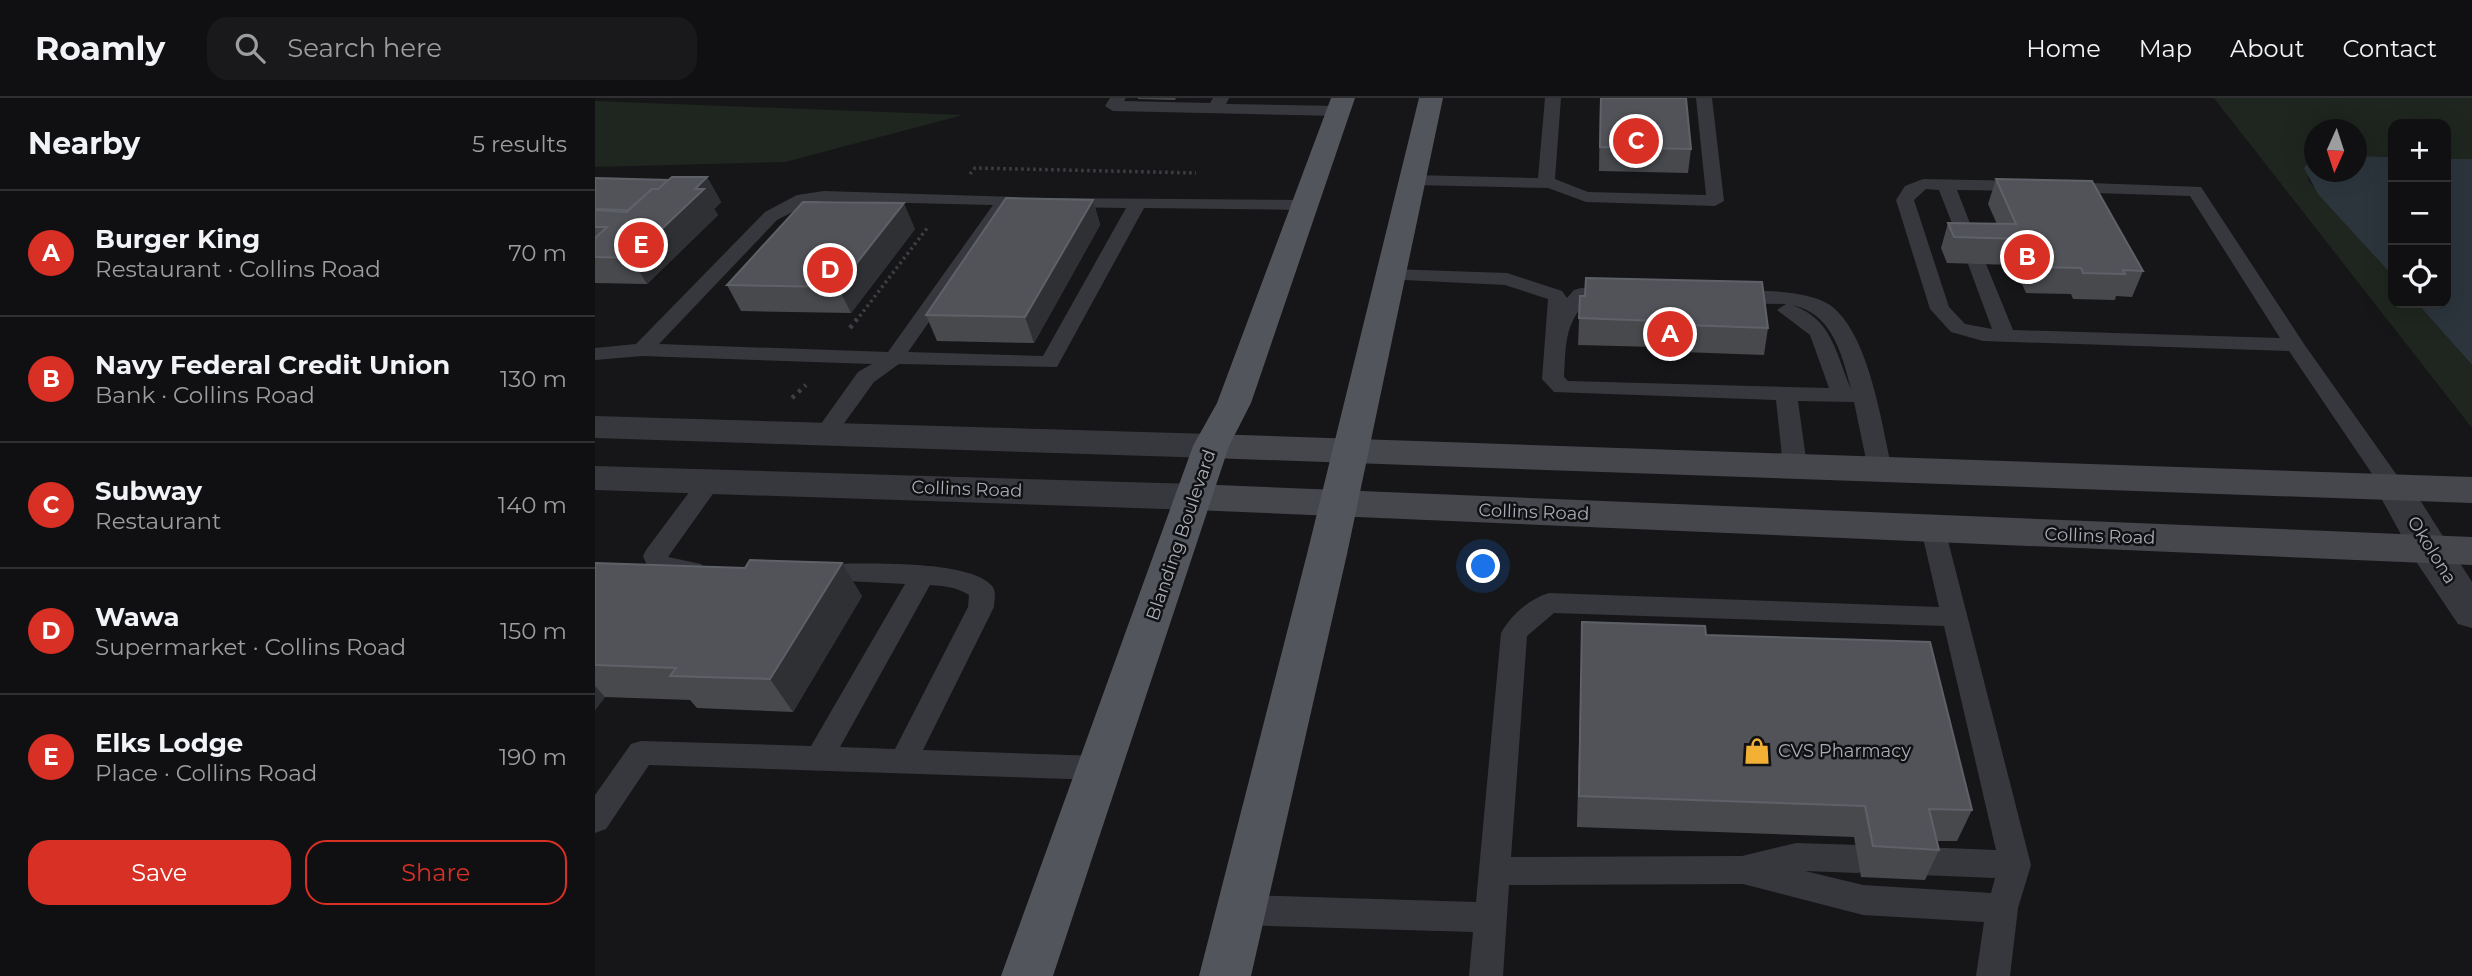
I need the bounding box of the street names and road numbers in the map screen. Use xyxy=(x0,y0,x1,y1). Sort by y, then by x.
street label: Blanding Boulevard xyxy=(1141,447,1221,623)
street label: Collins Road xyxy=(911,476,1023,502)
street label: Collins Road xyxy=(1478,499,1590,525)
street label: Okolona xyxy=(2403,512,2461,588)
street label: Collins Road xyxy=(2044,523,2156,549)

